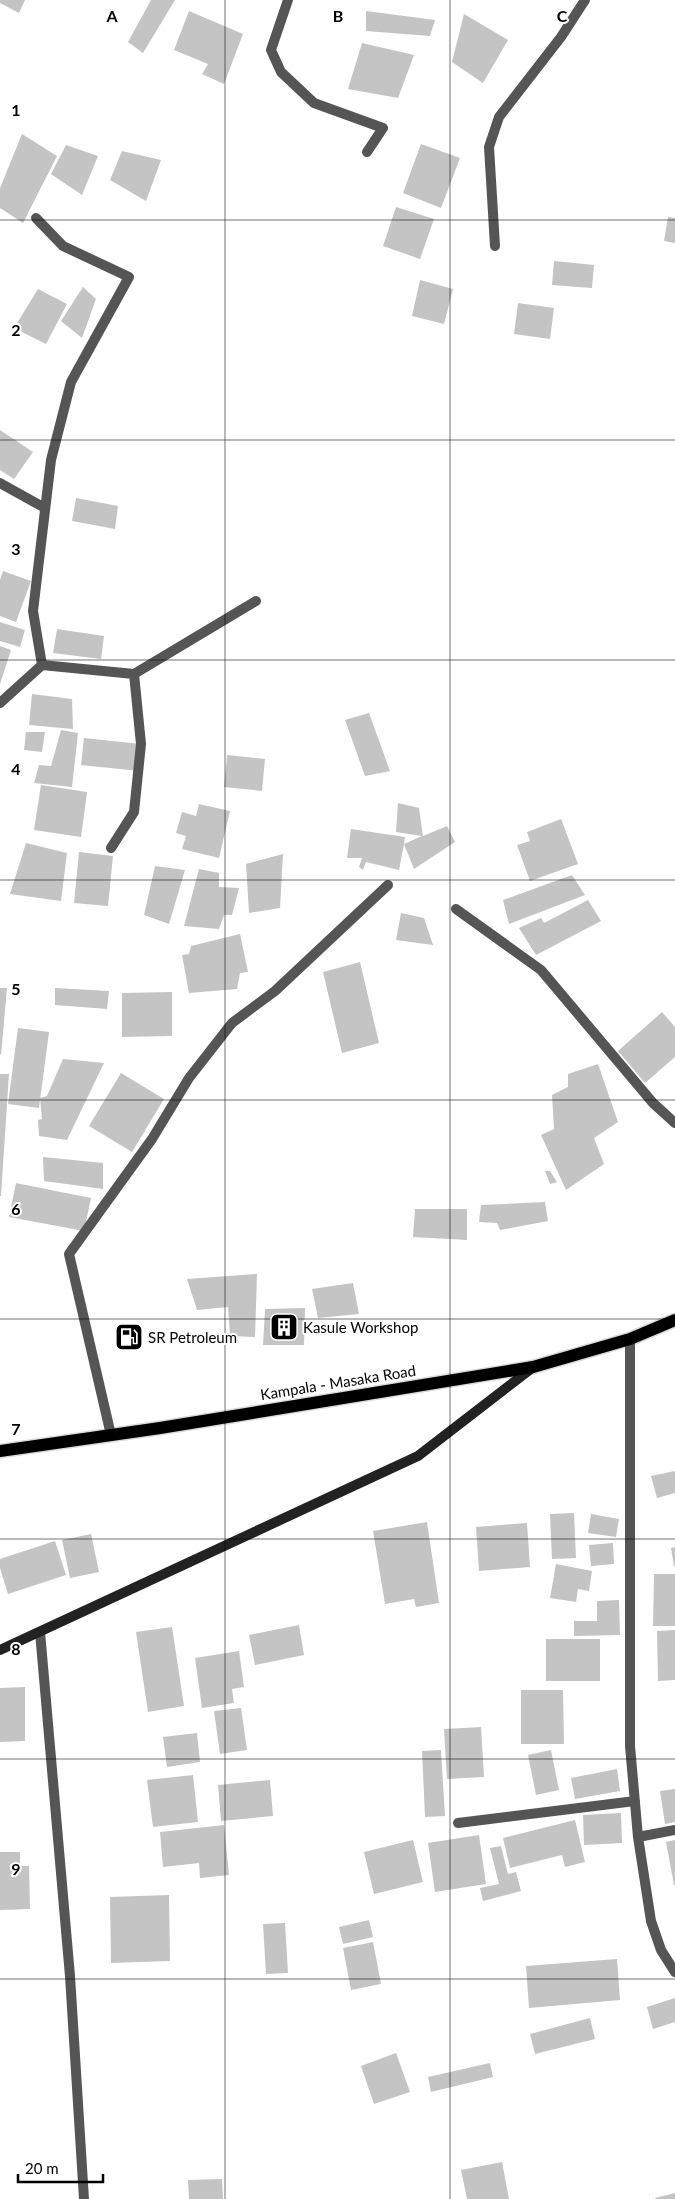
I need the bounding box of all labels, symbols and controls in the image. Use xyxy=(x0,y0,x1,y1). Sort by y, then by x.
text: A xyxy=(105,6,118,25)
text: B xyxy=(333,6,343,25)
text: C xyxy=(557,6,568,25)
text: 1 xyxy=(11,100,21,119)
text: 2 xyxy=(11,320,21,339)
text: 3 xyxy=(11,539,21,558)
text: 4 xyxy=(11,759,21,778)
text: 5 xyxy=(11,979,21,998)
text: 6 xyxy=(11,1199,21,1218)
building icon: Kasule Workshop xyxy=(269,1312,299,1342)
place label: Kasule Workshop xyxy=(303,1318,418,1336)
fuel station icon: SR Petroleum xyxy=(114,1322,144,1352)
place label: SR Petroleum xyxy=(148,1328,237,1346)
street label: Kampala - Masaka Road xyxy=(259,1361,417,1403)
text: 7 xyxy=(11,1419,21,1438)
text: 8 xyxy=(11,1639,21,1658)
text: 9 xyxy=(11,1859,21,1878)
scale bar xyxy=(18,2152,102,2184)
text: 20 m xyxy=(25,2159,59,2177)

